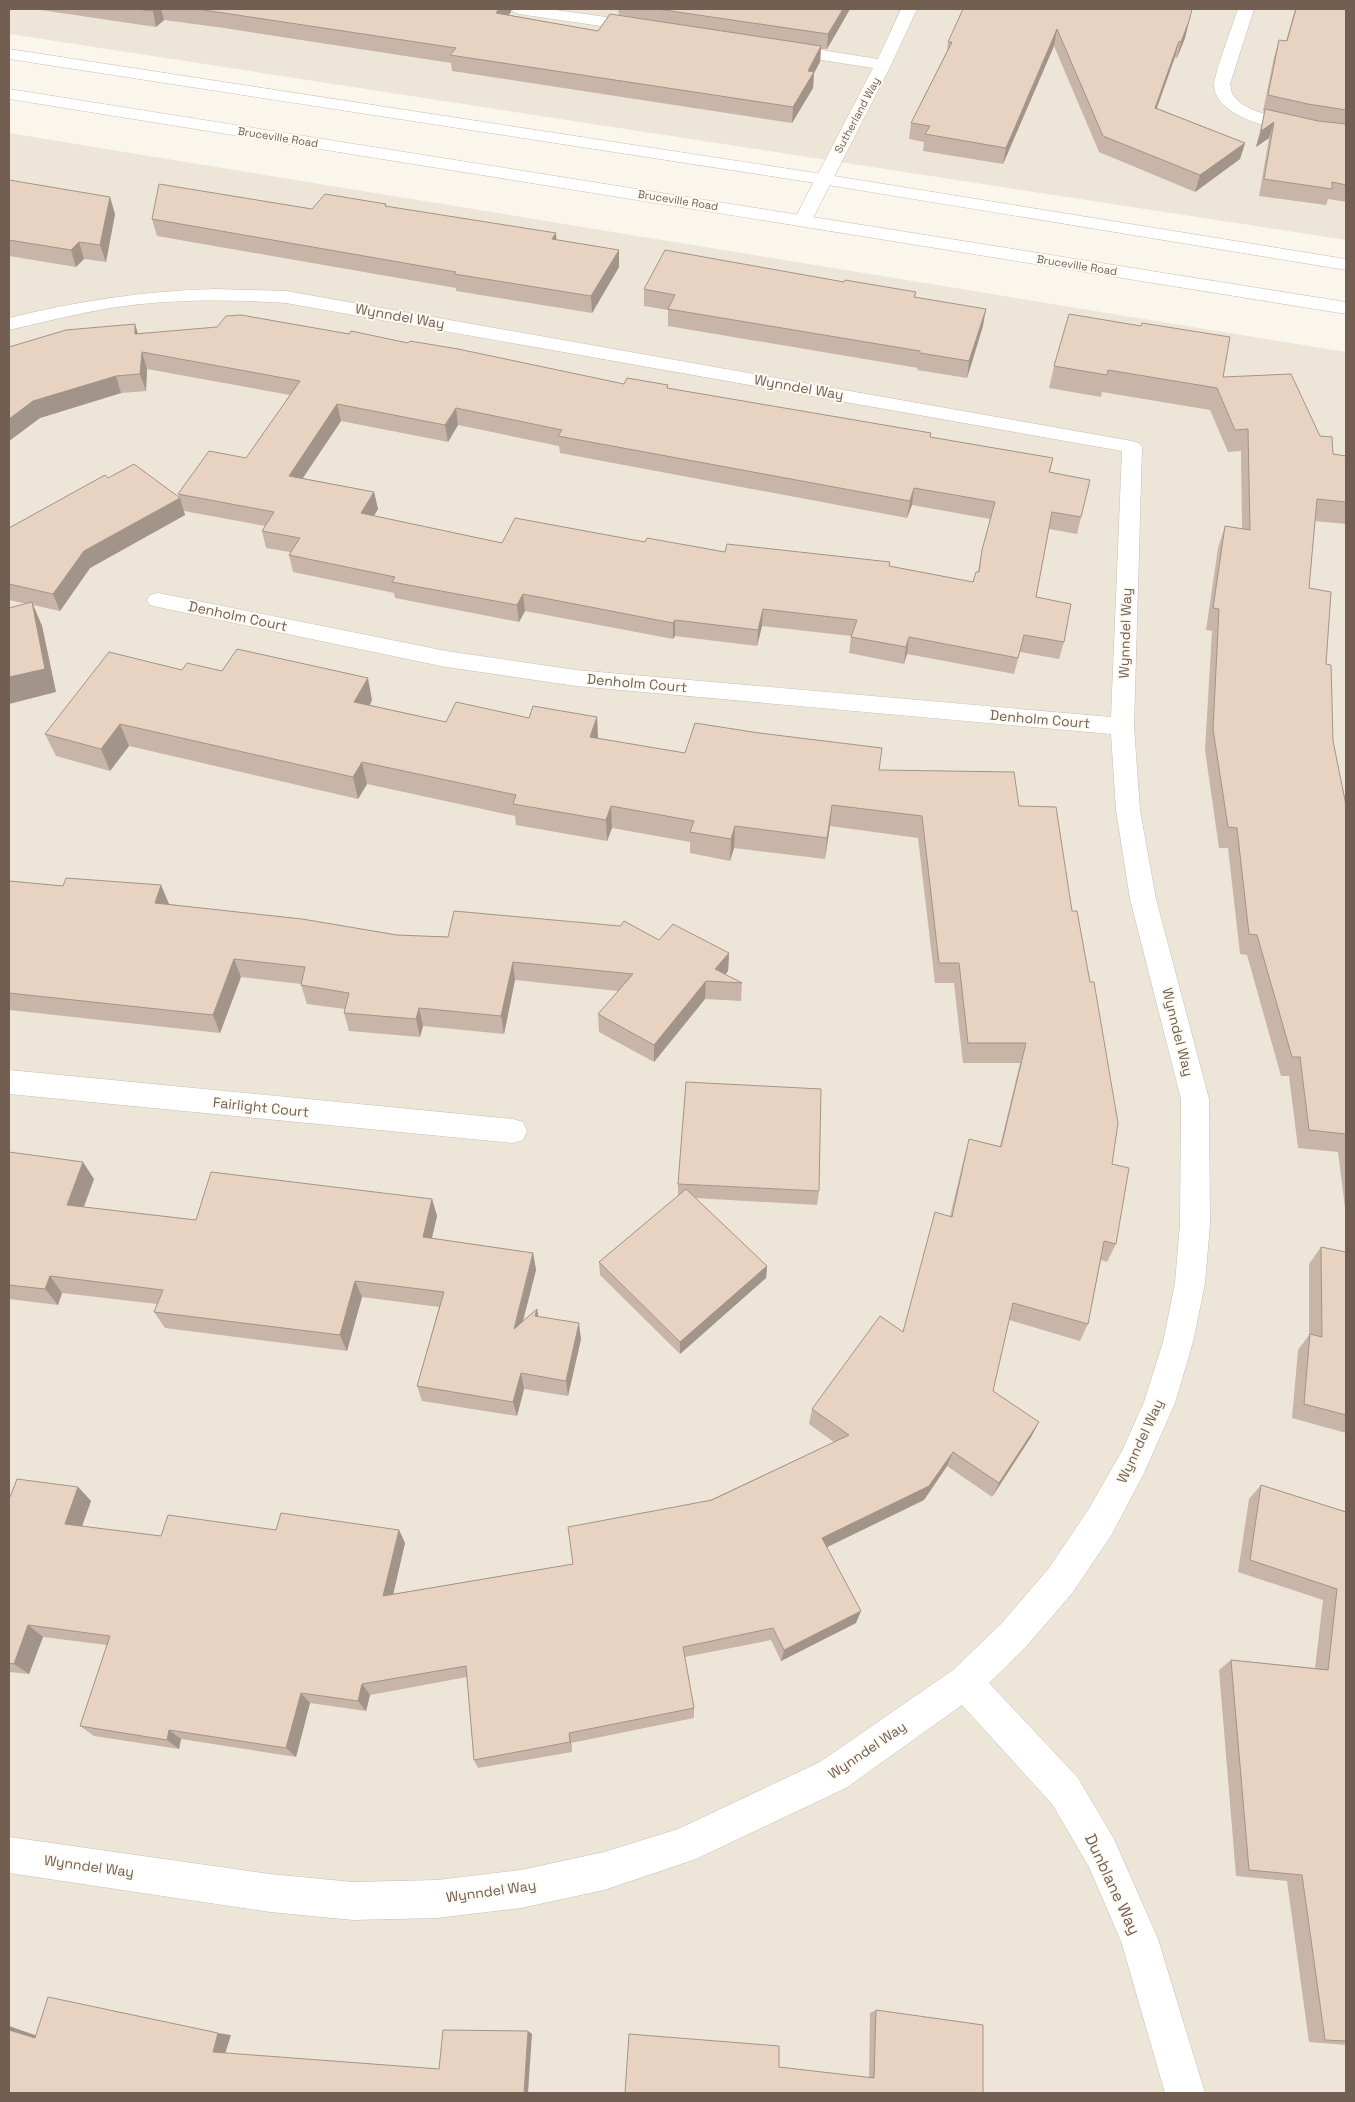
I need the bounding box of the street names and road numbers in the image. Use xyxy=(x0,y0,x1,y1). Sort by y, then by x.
street label: Sutherland Way xyxy=(831,75,883,155)
street label: Bruceville Road xyxy=(237,124,319,150)
street label: Bruceville Road xyxy=(637,187,719,213)
street label: Bruceville Road xyxy=(1036,252,1118,278)
street label: Wynndel Way xyxy=(354,299,446,333)
street label: Wynndel Way xyxy=(753,370,845,404)
street label: Wynndel Way xyxy=(1114,587,1136,679)
street label: Denholm Court xyxy=(187,597,289,635)
street label: Denholm Court xyxy=(586,670,688,696)
street label: Denholm Court xyxy=(989,706,1091,732)
street label: Wynndel Way xyxy=(1158,986,1198,1078)
street label: Fairlight Court xyxy=(212,1093,310,1121)
street label: Wynndel Way xyxy=(1113,1396,1167,1486)
street label: Wynndel Way xyxy=(824,1717,910,1783)
street label: Dunblane Way xyxy=(1080,1830,1145,1938)
street label: Wynndel Way xyxy=(43,1851,135,1881)
street label: Wynndel Way xyxy=(445,1876,537,1906)

